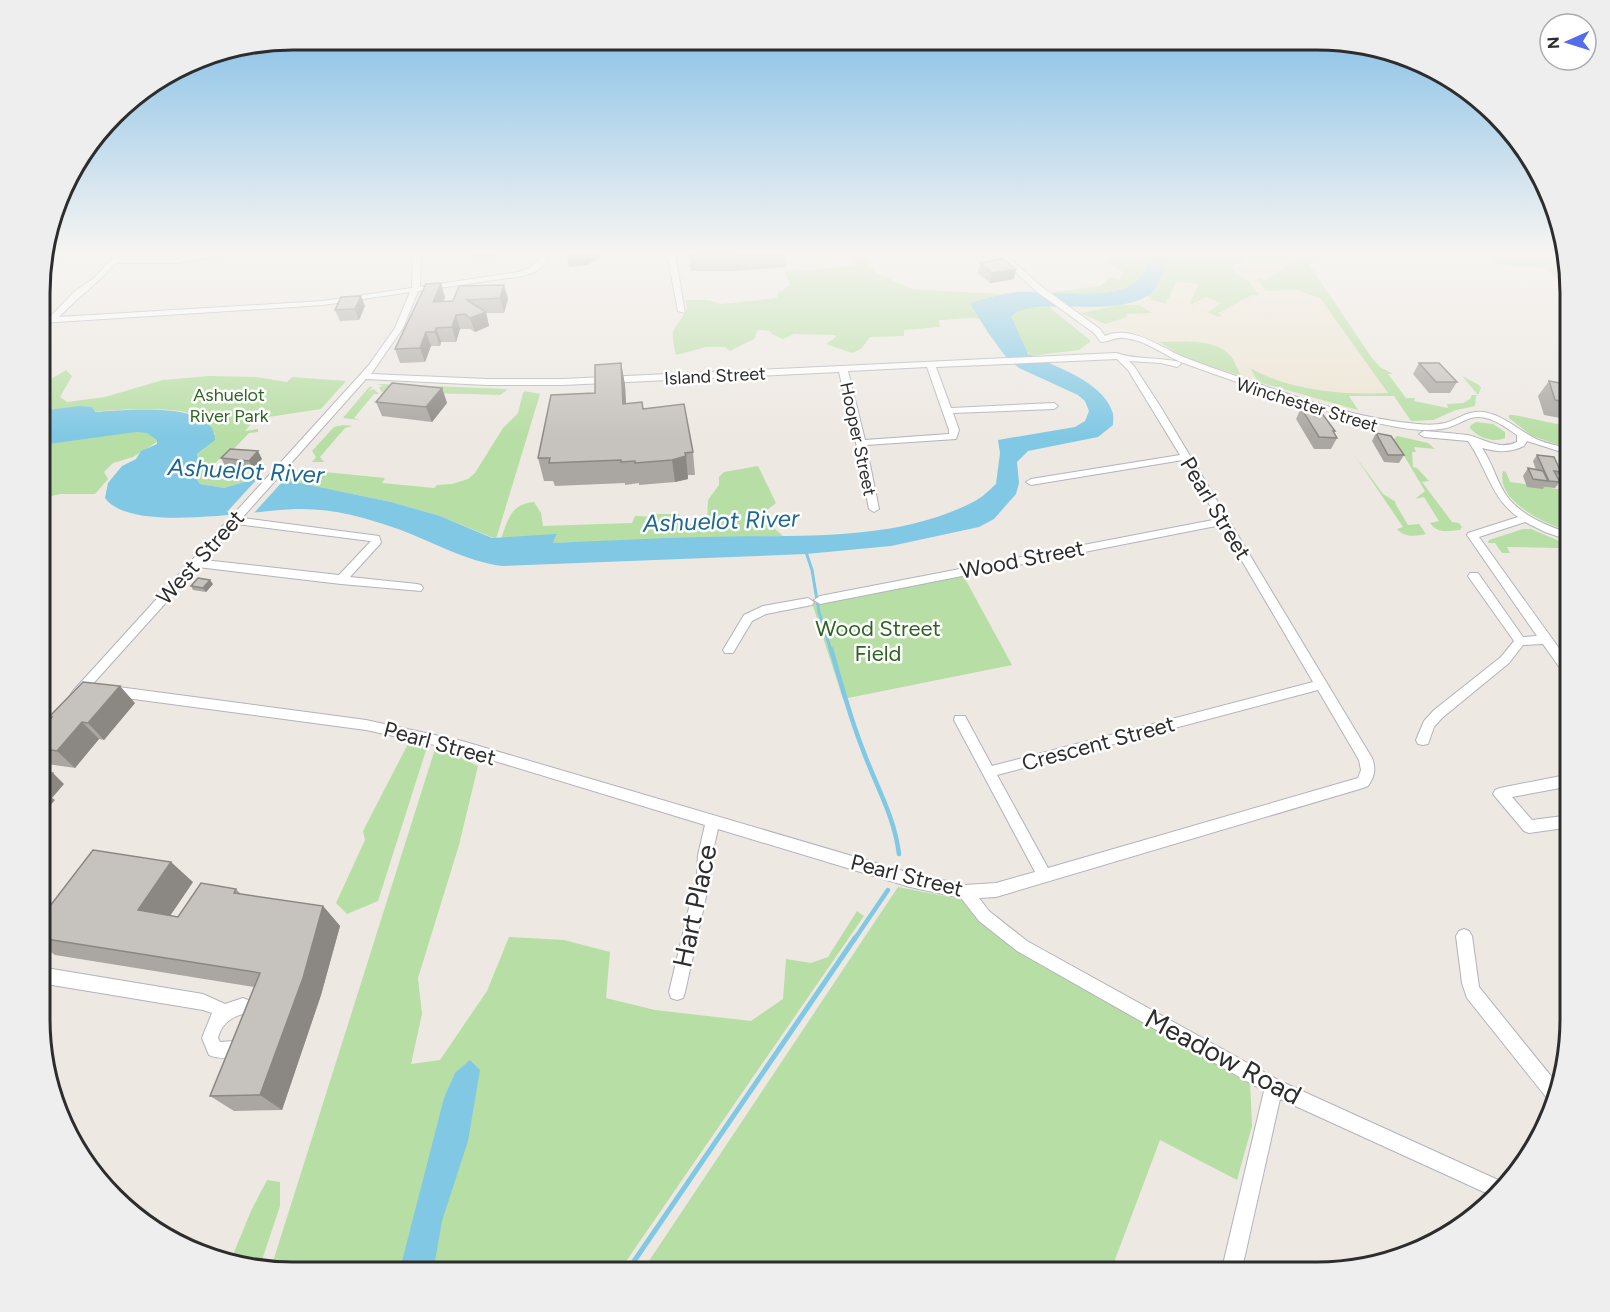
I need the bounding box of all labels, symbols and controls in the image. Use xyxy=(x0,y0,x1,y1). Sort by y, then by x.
north arrow xyxy=(1538,12,1598,72)
text: N xyxy=(1544,36,1563,49)
street label: Island Street xyxy=(664,362,767,390)
street label: Winchester Street xyxy=(1233,373,1381,437)
street label: Hooper Street xyxy=(835,380,881,498)
park label: Ashuelot River Park xyxy=(189,384,269,427)
water label: Ashuelot River xyxy=(166,452,326,489)
street label: Pearl Street xyxy=(1174,452,1257,565)
water label: Ashuelot River xyxy=(641,503,800,538)
street label: West Street xyxy=(151,505,250,610)
street label: Wood Street xyxy=(958,534,1086,585)
park label: Wood Street Field xyxy=(815,615,941,667)
street label: Crescent Street xyxy=(1019,710,1178,777)
street label: Pearl Street xyxy=(381,716,499,771)
street label: Hart Place xyxy=(665,841,724,970)
street label: Pearl Street xyxy=(848,848,966,903)
street label: Meadow Road xyxy=(1139,1002,1307,1112)

